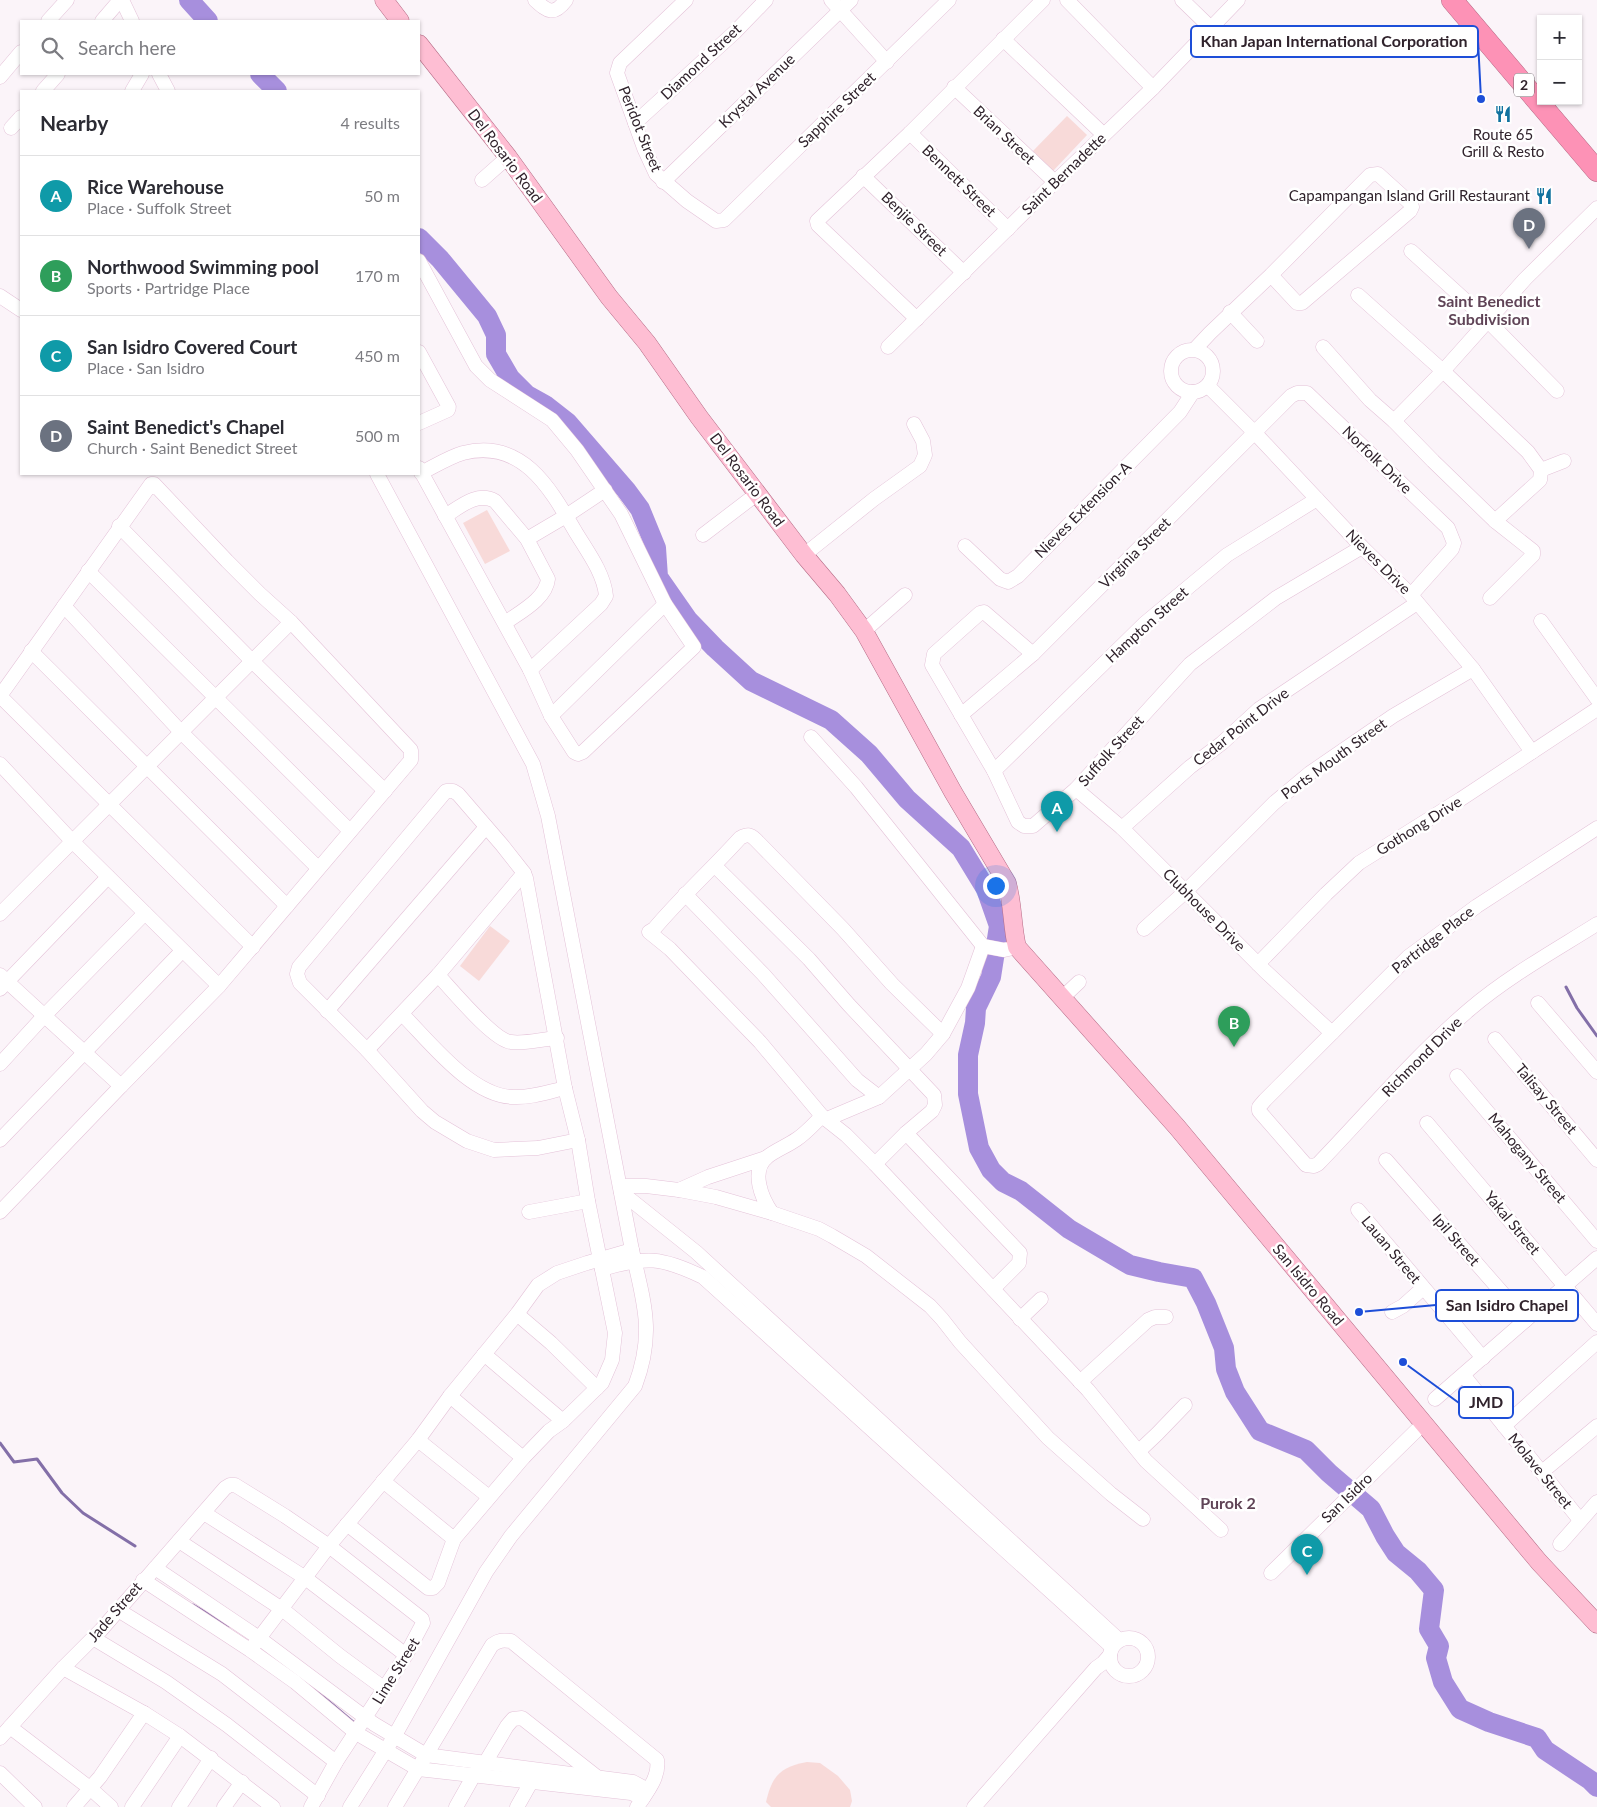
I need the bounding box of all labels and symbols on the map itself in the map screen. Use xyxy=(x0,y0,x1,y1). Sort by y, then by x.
street label: Diamond Street xyxy=(656,19,745,103)
callout: Khan Japan International Corporation xyxy=(1191,26,1478,57)
text: Khan Japan International Corporation xyxy=(1200,31,1468,50)
street label: Krystal Avenue xyxy=(714,49,798,131)
street label: Sapphire Street xyxy=(794,67,879,151)
road number: 2 xyxy=(1514,74,1534,96)
street label: Peridot Street xyxy=(616,83,667,175)
street label: Brian Street xyxy=(970,101,1040,168)
restaurant icon: Route 65 Grill & Resto xyxy=(1493,104,1513,124)
street label: Del Rosario Road xyxy=(465,105,547,206)
place label: Route 65 Grill & Resto xyxy=(1462,125,1544,160)
street label: Saint Bernadette xyxy=(1018,129,1109,218)
street label: Bennett Street xyxy=(919,141,1001,220)
place label: Capampangan Island Grill Restaurant xyxy=(1289,186,1531,204)
restaurant icon: Capampangan Island Grill Restaurant xyxy=(1534,186,1554,206)
street label: Benjie Street xyxy=(878,188,952,259)
pin: D xyxy=(1513,208,1545,249)
district label: Saint Benedict Subdivision xyxy=(1438,291,1541,328)
street label: Norfolk Drive xyxy=(1339,422,1416,497)
street label: Del Rosario Road xyxy=(707,429,789,530)
street label: Nieves Extension-A xyxy=(1030,457,1135,561)
street label: Virginia Street xyxy=(1095,513,1174,592)
street label: Nieves Drive xyxy=(1343,525,1415,597)
street label: Hampton Street xyxy=(1101,582,1192,666)
street label: Cedar Point Drive xyxy=(1189,683,1292,769)
street label: Suffolk Street xyxy=(1074,711,1147,789)
street label: Ports Mouth Street xyxy=(1277,714,1390,802)
pin: A xyxy=(1041,791,1073,832)
street label: Gothong Drive xyxy=(1372,792,1465,859)
street label: Clubhouse Drive xyxy=(1160,864,1250,954)
your location xyxy=(983,873,1009,899)
street label: Partridge Place xyxy=(1388,902,1477,977)
pin: B xyxy=(1218,1006,1250,1047)
street label: Richmond Drive xyxy=(1378,1013,1465,1100)
street label: Talisay Street xyxy=(1512,1060,1582,1138)
street label: Mahogany Street xyxy=(1485,1109,1571,1207)
street label: Yakal Street xyxy=(1481,1187,1545,1258)
street label: Ipil Street xyxy=(1429,1210,1485,1269)
street label: Lauan Street xyxy=(1358,1212,1426,1287)
street label: San Isidro Road xyxy=(1269,1240,1348,1329)
callout: San Isidro Chapel xyxy=(1436,1290,1578,1321)
text: San Isidro Chapel xyxy=(1446,1295,1568,1314)
callout: JMD xyxy=(1459,1387,1513,1418)
text: JMD xyxy=(1469,1392,1503,1411)
street label: Molave Street xyxy=(1505,1429,1577,1512)
street label: San Isidro xyxy=(1317,1469,1376,1526)
district label: Purok 2 xyxy=(1200,1493,1256,1512)
pin: C xyxy=(1291,1534,1323,1575)
street label: Jade Street xyxy=(83,1577,145,1645)
street label: Lime Street xyxy=(368,1633,423,1707)

